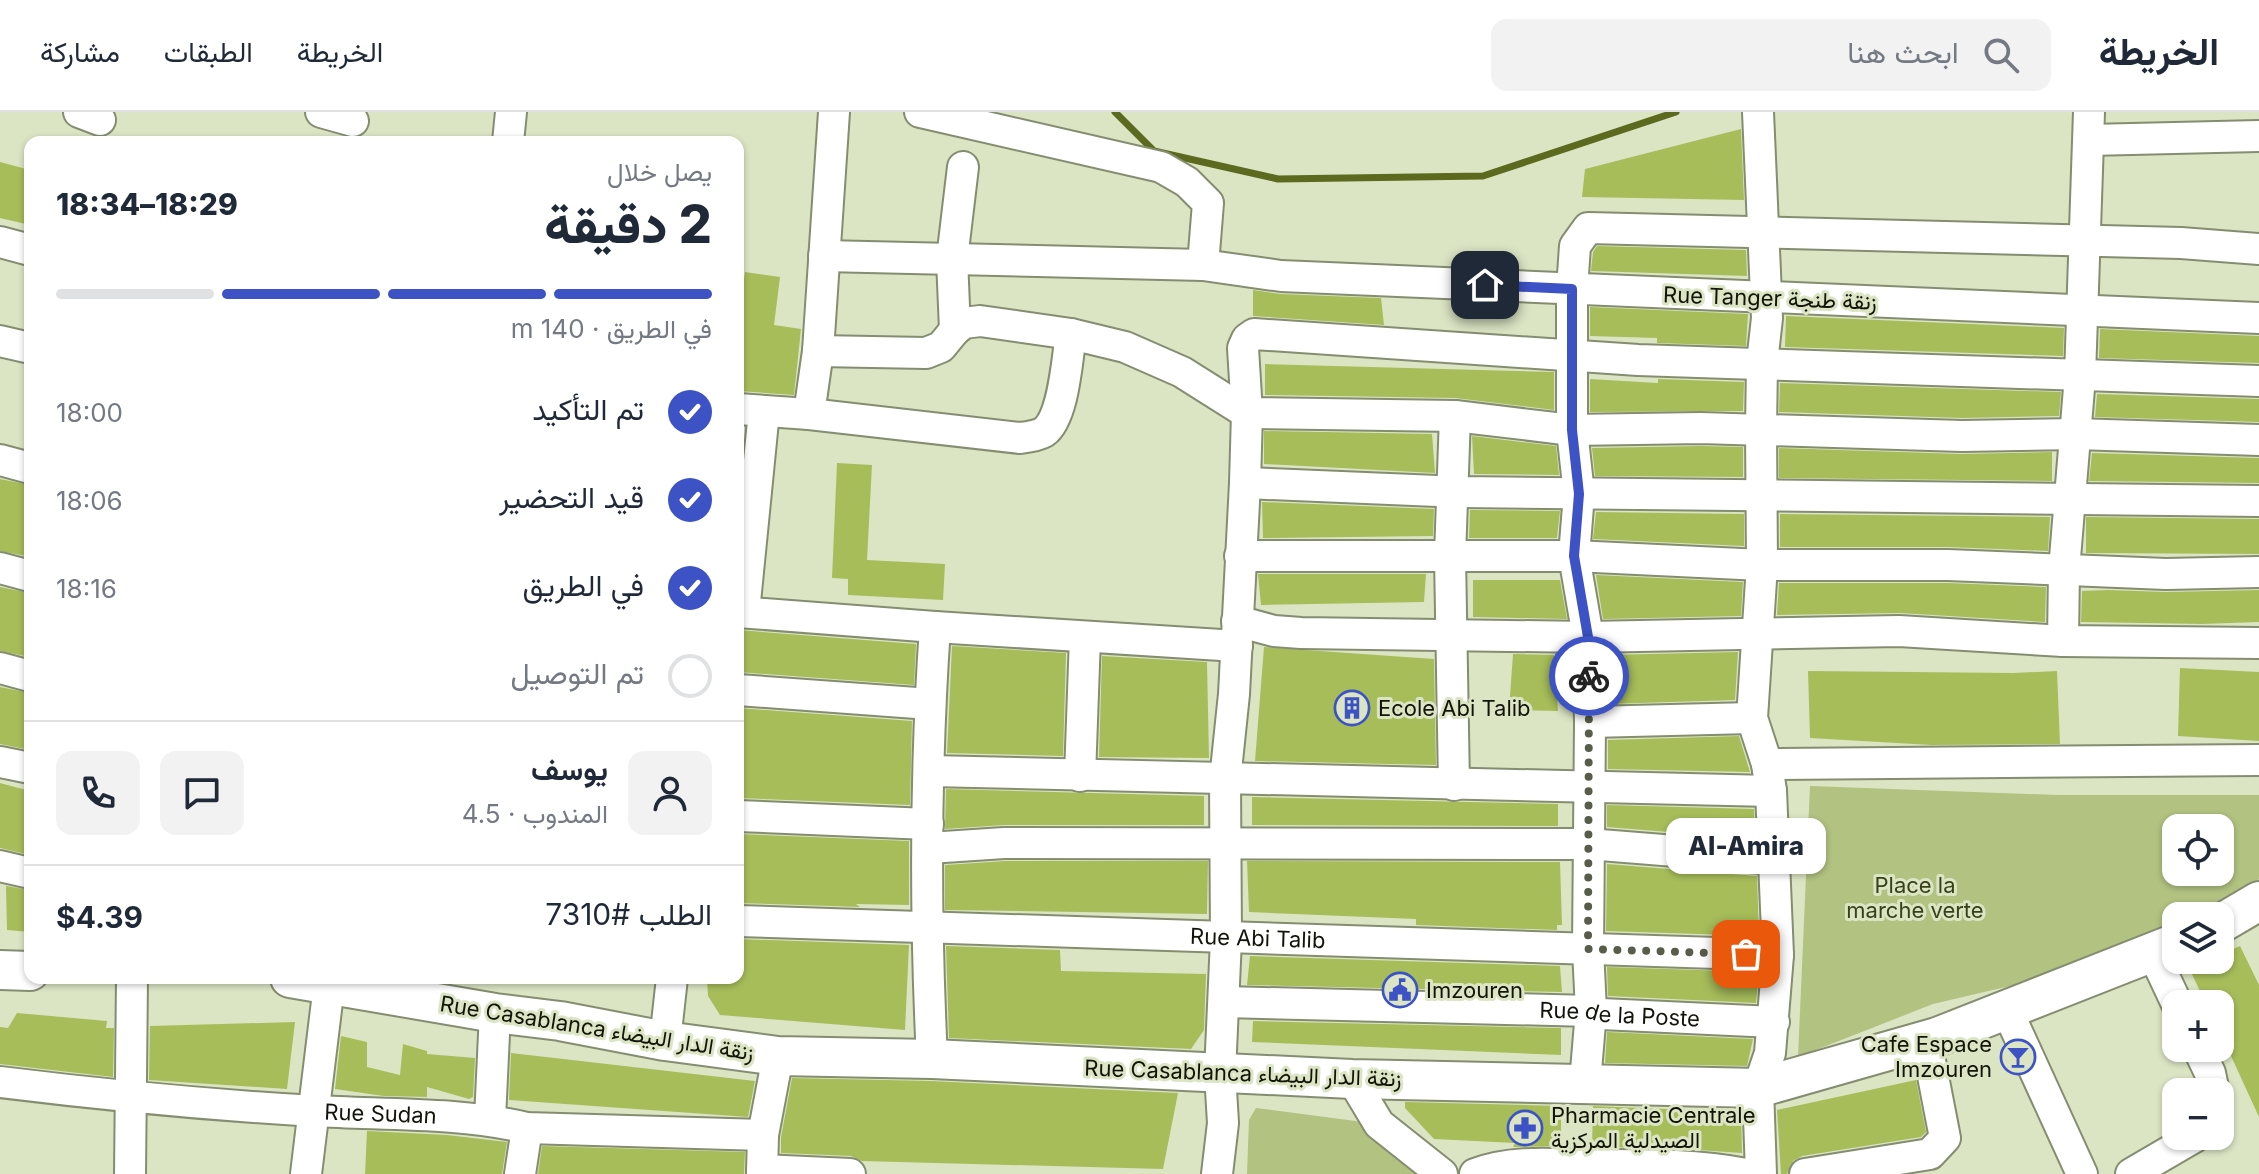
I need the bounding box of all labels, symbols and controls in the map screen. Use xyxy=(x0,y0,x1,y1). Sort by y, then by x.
search box xyxy=(1491,19,2051,91)
text: الخريطة xyxy=(2099,28,2219,74)
icon: search xyxy=(1979,33,2023,77)
text: ابحث هنا xyxy=(1847,34,1959,70)
text: مشاركة xyxy=(40,35,120,69)
text: الطبقات xyxy=(164,35,253,69)
text: الخريطة xyxy=(297,35,383,69)
text: يصل خلال xyxy=(607,156,712,187)
text: 18:29–18:34 xyxy=(56,186,238,222)
text: 2 دقيقة xyxy=(544,193,712,256)
pin xyxy=(1451,251,1519,319)
icon: home xyxy=(1463,263,1507,307)
street label: Rue Tanger زنقة طنجة xyxy=(1663,281,1877,316)
text: في الطريق · 140 m xyxy=(511,313,712,344)
icon: check xyxy=(668,390,712,434)
text: تم التأكيد xyxy=(532,391,644,427)
text: 18:00 xyxy=(56,397,123,428)
icon: check xyxy=(668,478,712,522)
text: قيد التحضير xyxy=(499,479,644,515)
text: 18:06 xyxy=(56,485,123,516)
icon: check xyxy=(668,566,712,610)
text: في الطريق xyxy=(522,567,644,603)
text: 18:16 xyxy=(56,573,117,604)
courier xyxy=(1549,636,1629,716)
icon: bike xyxy=(1567,654,1611,698)
text: تم التوصيل xyxy=(511,655,644,691)
building icon: Ecole Abi Talib xyxy=(1333,689,1371,727)
place label: Ecole Abi Talib xyxy=(1378,695,1531,721)
button: phone xyxy=(56,751,140,835)
button: chat xyxy=(160,751,244,835)
text: يوسف xyxy=(531,751,608,787)
button: person xyxy=(628,751,712,835)
text: المندوب · 4.5 xyxy=(462,798,608,829)
map controls xyxy=(2162,814,2234,1150)
button: locate xyxy=(2162,814,2234,886)
callout: Al-Amira xyxy=(1666,818,1826,874)
text: Al-Amira xyxy=(1688,830,1804,861)
park label: Place la marche verte xyxy=(1846,872,1984,923)
text: الطلب #7310 xyxy=(545,896,712,932)
text: $4.39 xyxy=(56,899,143,935)
button: layers xyxy=(2162,902,2234,974)
pin xyxy=(1712,920,1780,988)
street label: Rue Abi Talib xyxy=(1190,923,1326,953)
icon: bag xyxy=(1724,932,1768,976)
public building icon: Imzouren xyxy=(1381,971,1419,1009)
place label: Imzouren xyxy=(1426,977,1523,1003)
street label: Rue Casablanca زنقة الدار البيضاء xyxy=(438,990,756,1067)
button: + xyxy=(2162,990,2234,1062)
street label: Rue de la Poste xyxy=(1539,997,1701,1032)
place label: Cafe Espace Imzouren xyxy=(1861,1031,1992,1082)
bar icon: Cafe Espace Imzouren xyxy=(1999,1038,2037,1076)
street label: Rue Casablanca زنقة الدار البيضاء xyxy=(1084,1054,1402,1093)
button: − xyxy=(2162,1078,2234,1150)
street label: Rue Sudan xyxy=(324,1099,437,1129)
place label: Pharmacie Centrale الصيدلية المركزية xyxy=(1551,1102,1755,1154)
pharmacy icon: Pharmacie Centrale الصيدلية المركزية xyxy=(1506,1109,1544,1147)

